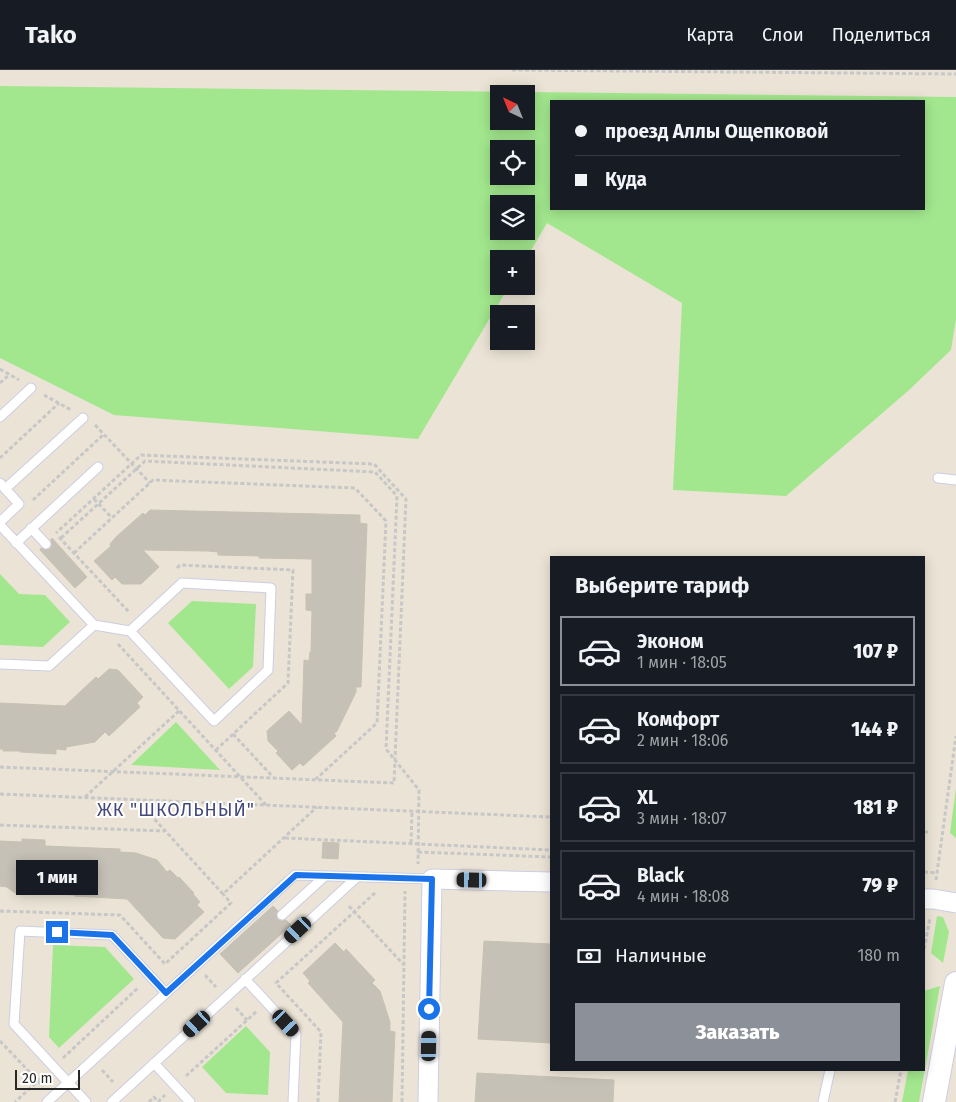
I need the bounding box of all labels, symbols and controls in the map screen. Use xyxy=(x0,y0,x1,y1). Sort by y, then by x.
text: Tako xyxy=(25,21,77,49)
text: Карта xyxy=(686,24,734,46)
text: Слои xyxy=(762,24,804,46)
text: Поделиться xyxy=(832,24,931,46)
north arrow xyxy=(490,85,535,130)
map controls xyxy=(490,85,535,350)
text: проезд Аллы Ощепковой xyxy=(605,120,828,143)
button: locate xyxy=(490,140,535,185)
text: Куда xyxy=(605,168,647,191)
button: layers xyxy=(490,195,535,240)
button: + xyxy=(490,250,535,295)
button: − xyxy=(490,305,535,350)
text: Выберите тариф xyxy=(575,572,750,599)
icon: car xyxy=(577,629,622,674)
text: Эконом xyxy=(637,630,704,653)
text: 107 ₽ xyxy=(853,640,898,663)
text: 1 мин · 18:05 xyxy=(637,653,727,672)
icon: car xyxy=(577,707,622,752)
text: Комфорт xyxy=(637,708,719,731)
text: 144 ₽ xyxy=(851,718,898,741)
text: 2 мин · 18:06 xyxy=(637,731,728,750)
icon: car xyxy=(577,785,622,830)
text: XL xyxy=(637,786,658,809)
text: 181 ₽ xyxy=(854,796,898,819)
district label: ЖК "ШКОЛЬНЫЙ" xyxy=(97,799,255,821)
text: 3 мин · 18:07 xyxy=(637,809,727,828)
callout: 1 мин xyxy=(16,860,98,894)
icon: car xyxy=(577,863,622,908)
text: Black xyxy=(637,864,684,887)
text: 1 мин xyxy=(37,868,77,887)
car xyxy=(456,872,487,888)
text: 79 ₽ xyxy=(863,874,898,897)
text: 4 мин · 18:08 xyxy=(637,887,729,906)
car xyxy=(281,914,314,946)
route end xyxy=(46,921,68,943)
icon: cash xyxy=(575,942,603,970)
text: Наличные xyxy=(615,944,707,967)
text: 180 m xyxy=(857,946,900,965)
route start xyxy=(418,998,440,1020)
button: Заказать xyxy=(575,1003,900,1061)
car xyxy=(270,1007,301,1039)
car xyxy=(180,1008,213,1040)
car xyxy=(421,1031,436,1061)
scale bar xyxy=(15,1067,80,1090)
text: 20 m xyxy=(22,1070,52,1087)

